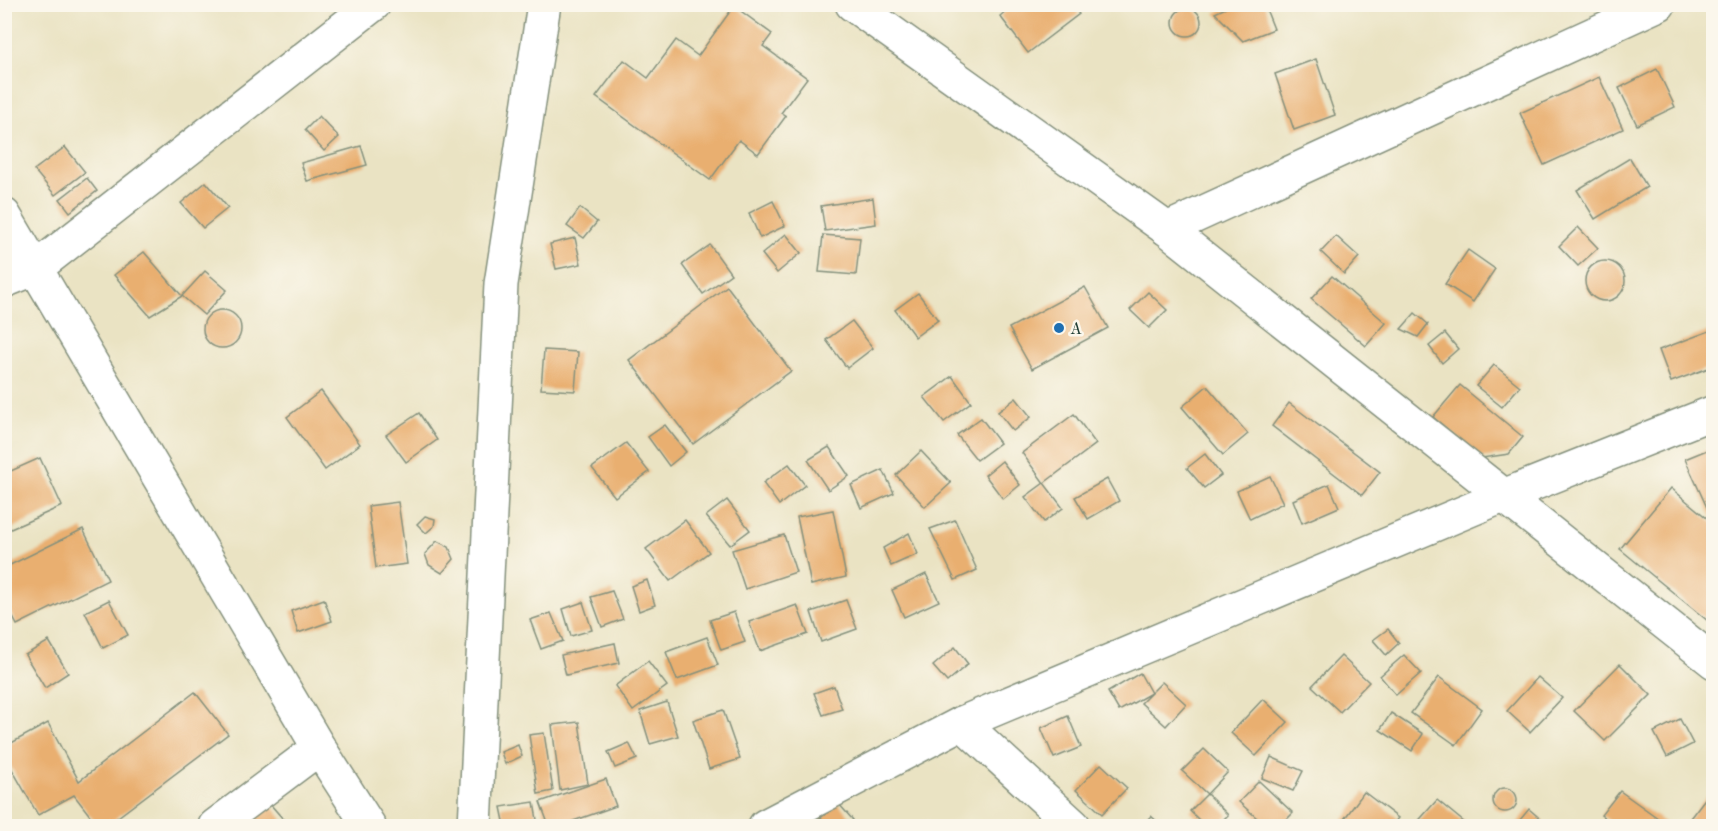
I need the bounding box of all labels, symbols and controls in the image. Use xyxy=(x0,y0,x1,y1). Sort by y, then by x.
place label: A xyxy=(1070,319,1082,338)
marker: A xyxy=(1052,321,1066,335)

